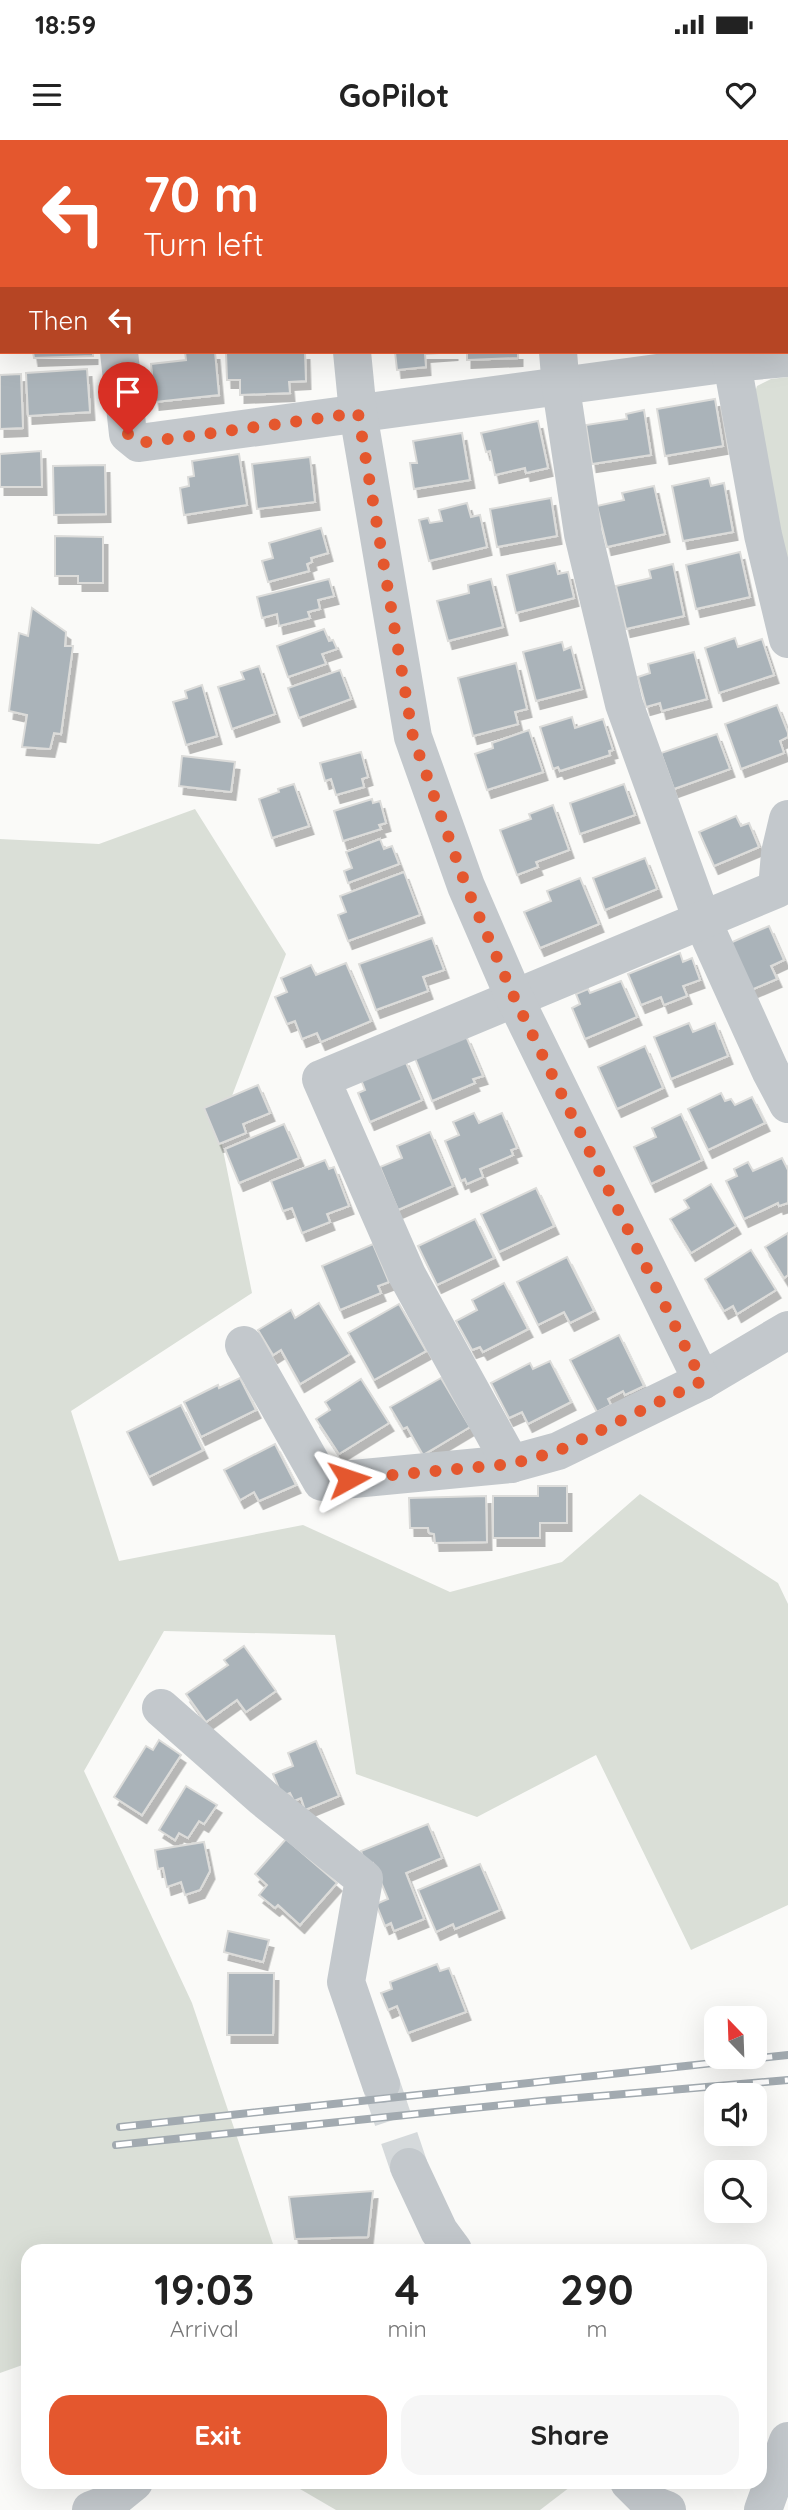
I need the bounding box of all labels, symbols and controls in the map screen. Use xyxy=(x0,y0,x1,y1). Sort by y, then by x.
text: 18:59 xyxy=(35,8,96,41)
text: GoPilot xyxy=(339,75,449,115)
icon: menu xyxy=(28,76,66,114)
icon: heart xyxy=(722,76,760,114)
text: 70 m xyxy=(143,163,259,224)
icon: left xyxy=(28,168,119,259)
text: Turn left xyxy=(143,224,264,264)
icon: left xyxy=(102,301,140,339)
text: Then xyxy=(28,304,88,337)
pin xyxy=(98,362,158,434)
icon: arrive xyxy=(109,373,147,411)
position arrow xyxy=(312,1442,386,1516)
north arrow xyxy=(704,2006,766,2068)
map controls xyxy=(704,2006,767,2223)
button: sound xyxy=(704,2083,767,2146)
button: search xyxy=(704,2160,767,2223)
text: 19:03 xyxy=(154,2263,254,2316)
text: 4 xyxy=(395,2263,420,2316)
text: 290 xyxy=(560,2263,634,2316)
text: Arrival xyxy=(170,2314,239,2343)
text: min xyxy=(388,2314,427,2343)
text: m xyxy=(586,2314,607,2343)
button: Exit xyxy=(49,2395,387,2475)
button: Share xyxy=(401,2395,739,2475)

